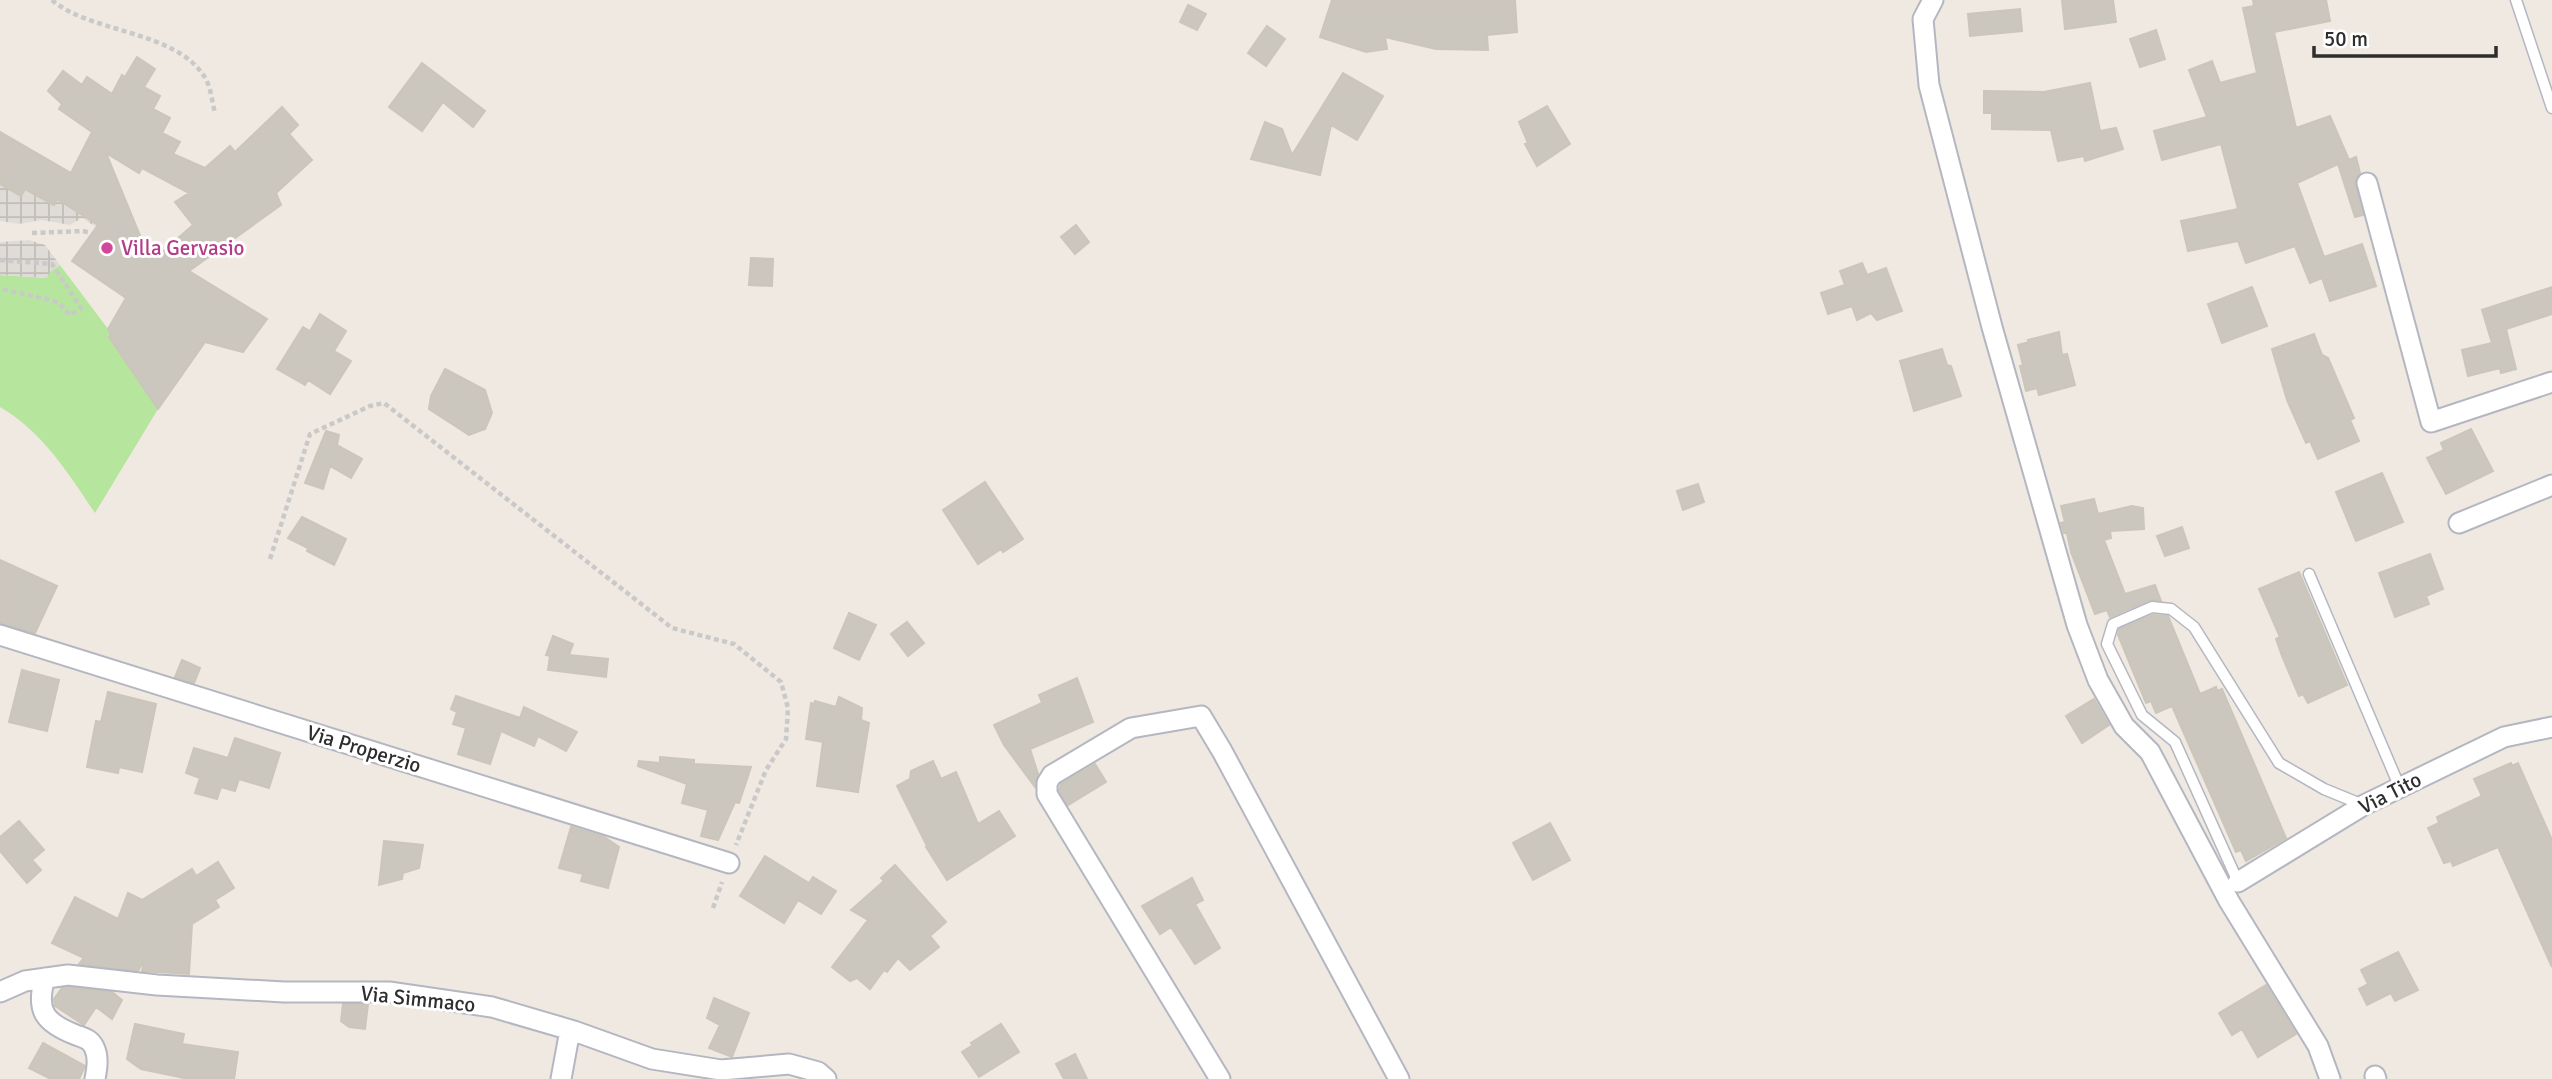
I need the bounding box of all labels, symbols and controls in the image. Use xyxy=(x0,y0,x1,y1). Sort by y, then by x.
scale bar xyxy=(2314,14,2496,58)
text: 50 m xyxy=(2324,26,2368,52)
place label: Villa Gervasio xyxy=(121,235,245,261)
marker: Villa Gervasio xyxy=(99,240,115,256)
street label: Via Properzio xyxy=(304,719,424,779)
street label: Via Tito xyxy=(2354,766,2426,820)
street label: Via Simmaco xyxy=(359,980,477,1018)

